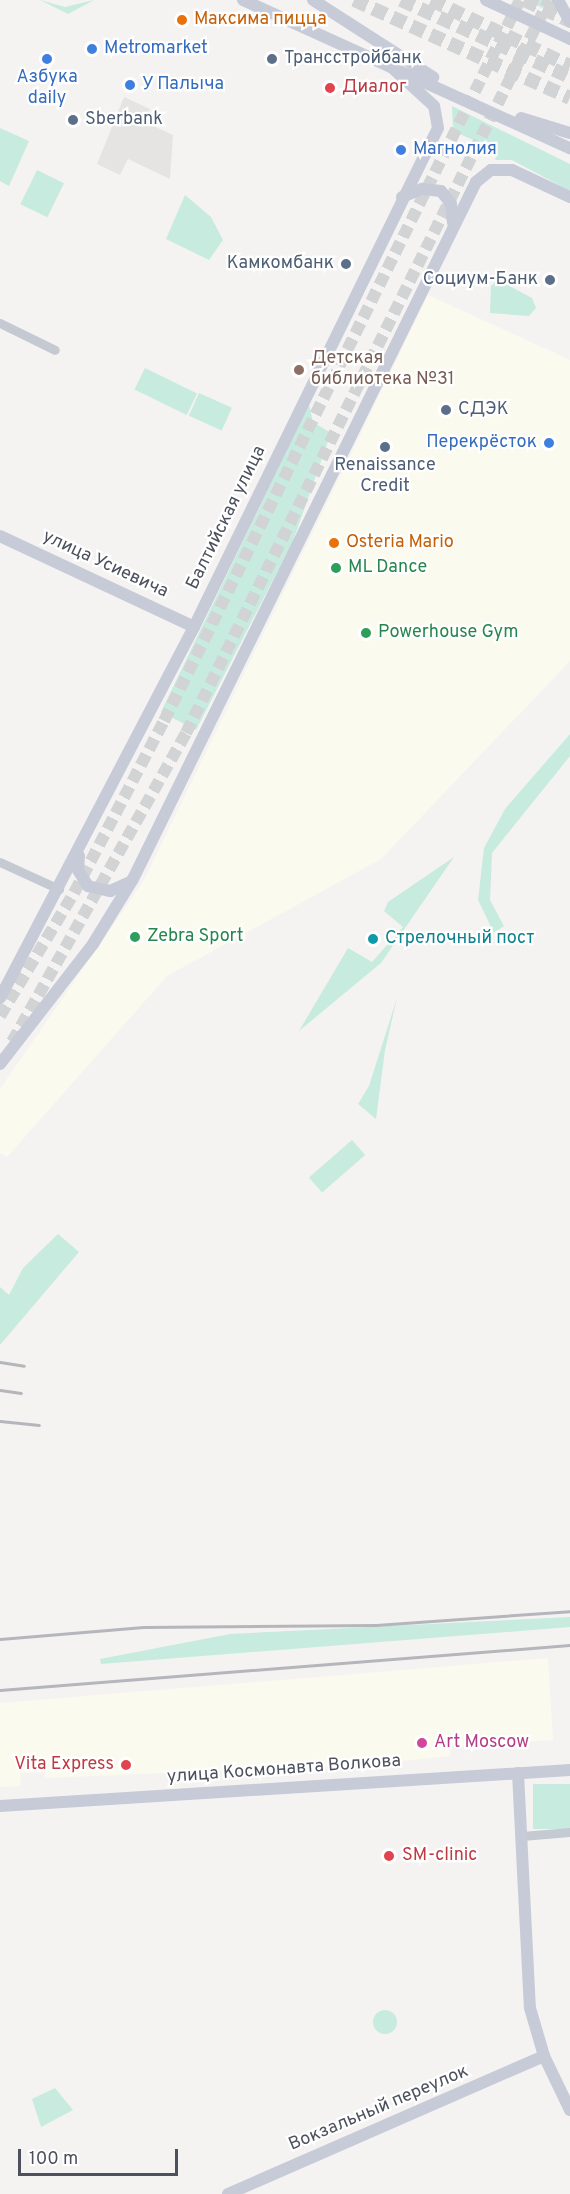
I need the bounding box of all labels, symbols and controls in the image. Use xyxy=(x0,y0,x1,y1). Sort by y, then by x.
place label: Максима пицца xyxy=(194,9,327,31)
marker: Максима пицца xyxy=(175,13,189,27)
place label: Metromarket xyxy=(104,38,208,60)
marker: Metromarket xyxy=(85,42,99,56)
place label: Трансстройбанк xyxy=(284,48,422,70)
marker: Азбука daily xyxy=(40,52,54,66)
marker: Трансстройбанк xyxy=(265,52,279,66)
place label: Азбука daily xyxy=(16,68,78,110)
place label: У Палыча xyxy=(142,74,225,96)
place label: Диалог xyxy=(342,77,407,99)
marker: У Палыча xyxy=(123,78,137,92)
marker: Диалог xyxy=(323,81,337,95)
place label: Sberbank xyxy=(85,109,163,131)
marker: Sberbank xyxy=(66,113,80,127)
place label: Магнолия xyxy=(413,139,497,161)
marker: Магнолия xyxy=(394,143,408,157)
place label: Камкомбанк xyxy=(227,253,334,275)
marker: Камкомбанк xyxy=(339,257,353,271)
place label: Социум-Банк xyxy=(423,269,538,291)
marker: Социум-Банк xyxy=(543,273,557,287)
place label: Детская библиотека №31 xyxy=(311,349,454,392)
marker: Детская библиотека №31 xyxy=(292,363,306,377)
place label: СДЭК xyxy=(458,399,509,421)
marker: СДЭК xyxy=(439,403,453,417)
place label: Перекрёсток xyxy=(426,432,537,454)
marker: Перекрёсток xyxy=(542,436,556,450)
marker: Renaissance Credit xyxy=(378,440,392,454)
street label: Балтийская улица xyxy=(183,443,271,593)
place label: Renaissance Credit xyxy=(334,456,436,498)
street label: улица Усиевича xyxy=(39,526,171,604)
place label: Osteria Mario xyxy=(346,532,454,554)
marker: Osteria Mario xyxy=(327,536,341,550)
place label: ML Dance xyxy=(348,557,428,579)
marker: ML Dance xyxy=(329,561,343,575)
place label: Powerhouse Gym xyxy=(378,622,518,644)
marker: Powerhouse Gym xyxy=(359,626,373,640)
place label: Zebra Sport xyxy=(147,926,244,948)
place label: Стрелочный пост xyxy=(385,928,534,950)
marker: Zebra Sport xyxy=(128,930,142,944)
marker: Стрелочный пост xyxy=(366,932,380,946)
place label: Art Moscow xyxy=(434,1732,529,1754)
marker: Art Moscow xyxy=(415,1736,429,1750)
street label: улица Космонавта Волкова xyxy=(166,1751,402,1789)
place label: Vita Express xyxy=(14,1754,114,1776)
marker: Vita Express xyxy=(119,1758,133,1772)
place label: SM-clinic xyxy=(402,1845,477,1867)
marker: SM-clinic xyxy=(380,1847,398,1865)
street label: Вокзальный переулок xyxy=(286,2061,472,2157)
scale bar xyxy=(21,2137,182,2175)
text: 100 m xyxy=(29,2148,78,2171)

